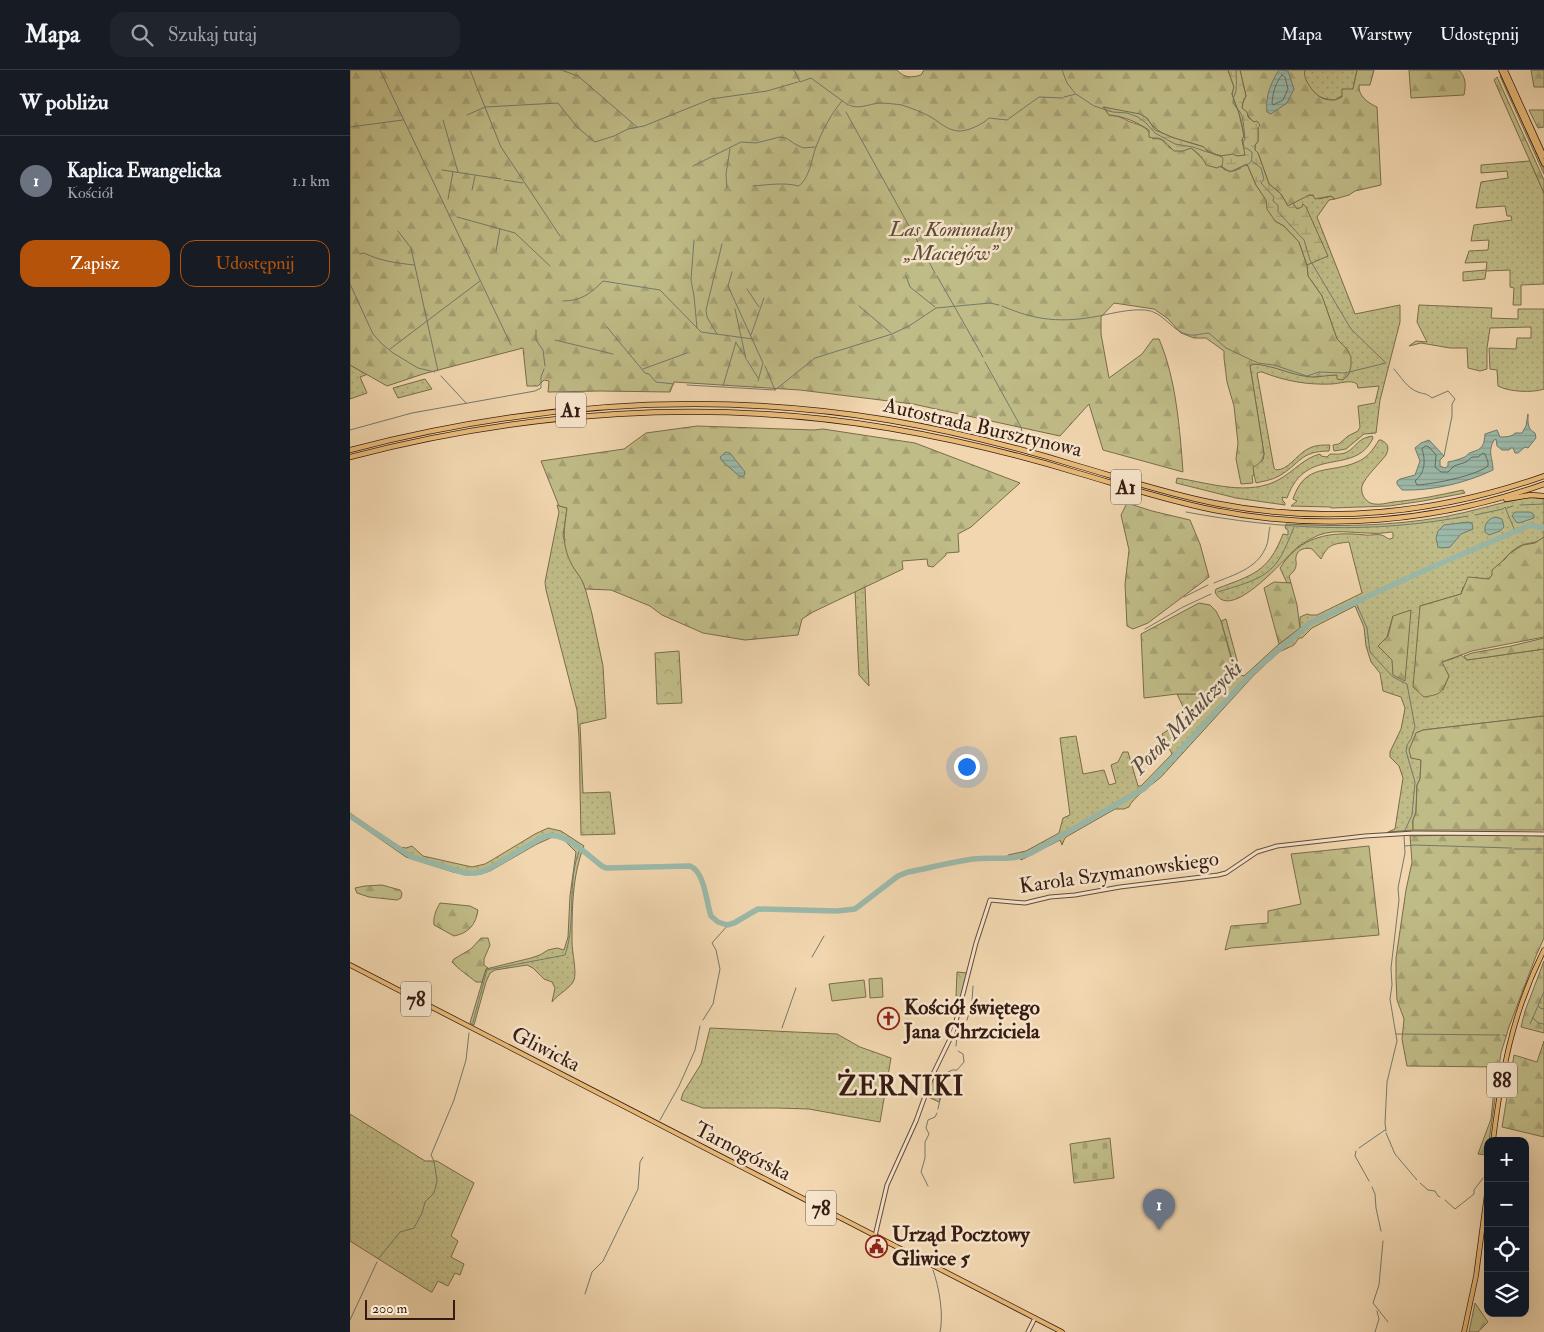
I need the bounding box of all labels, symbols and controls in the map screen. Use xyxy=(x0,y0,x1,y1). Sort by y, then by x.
search box xyxy=(110,12,460,57)
text: Mapa xyxy=(25,19,80,50)
icon: search xyxy=(128,21,156,49)
text: Szukaj tutaj xyxy=(168,23,257,47)
text: Mapa xyxy=(1281,23,1322,46)
text: Warstwy xyxy=(1350,23,1412,46)
text: Udostępnij xyxy=(1440,23,1519,46)
text: W pobliżu xyxy=(20,89,109,116)
text: Kaplica Ewangelicka xyxy=(67,159,221,183)
text: 1 xyxy=(33,171,39,191)
text: 1.1 km xyxy=(292,171,330,191)
text: Kościół xyxy=(67,183,113,203)
park label: Las Komunalny „Maciejów” xyxy=(888,216,1013,267)
button: Zapisz xyxy=(20,240,170,287)
button: Udostępnij xyxy=(180,240,330,287)
street label: Autostrada Bursztynowa xyxy=(880,391,1085,464)
road number: A1 xyxy=(556,392,586,428)
road number: A1 xyxy=(1111,470,1141,504)
water label: Potok Mikulczycki xyxy=(1124,654,1248,782)
your location xyxy=(954,754,980,780)
street label: Karola Szymanowskiego xyxy=(1018,845,1221,900)
road number: 78 xyxy=(401,982,431,1016)
place label: Kościół świętego Jana Chrzciciela xyxy=(903,994,1041,1045)
church icon: Kościół świętego Jana Chrzciciela xyxy=(876,1007,900,1031)
street label: Gliwicka xyxy=(507,1021,585,1078)
road number: 88 xyxy=(1487,1062,1517,1098)
district label: ŻERNIKI xyxy=(838,1068,964,1103)
street label: Tarnogórska xyxy=(690,1116,796,1187)
map controls xyxy=(1484,1137,1529,1317)
button: + xyxy=(1484,1137,1529,1182)
button: − xyxy=(1484,1182,1529,1227)
pin: 1 xyxy=(1143,1189,1175,1230)
road number: 78 xyxy=(806,1190,836,1226)
place label: Urząd Pocztowy Gliwice 5 xyxy=(892,1221,1031,1272)
button: locate xyxy=(1484,1227,1529,1272)
public building icon: Urząd Pocztowy Gliwice 5 xyxy=(864,1234,888,1258)
button: layers xyxy=(1484,1272,1529,1317)
scale bar xyxy=(365,1297,455,1320)
text: 200 m xyxy=(372,1300,407,1317)

